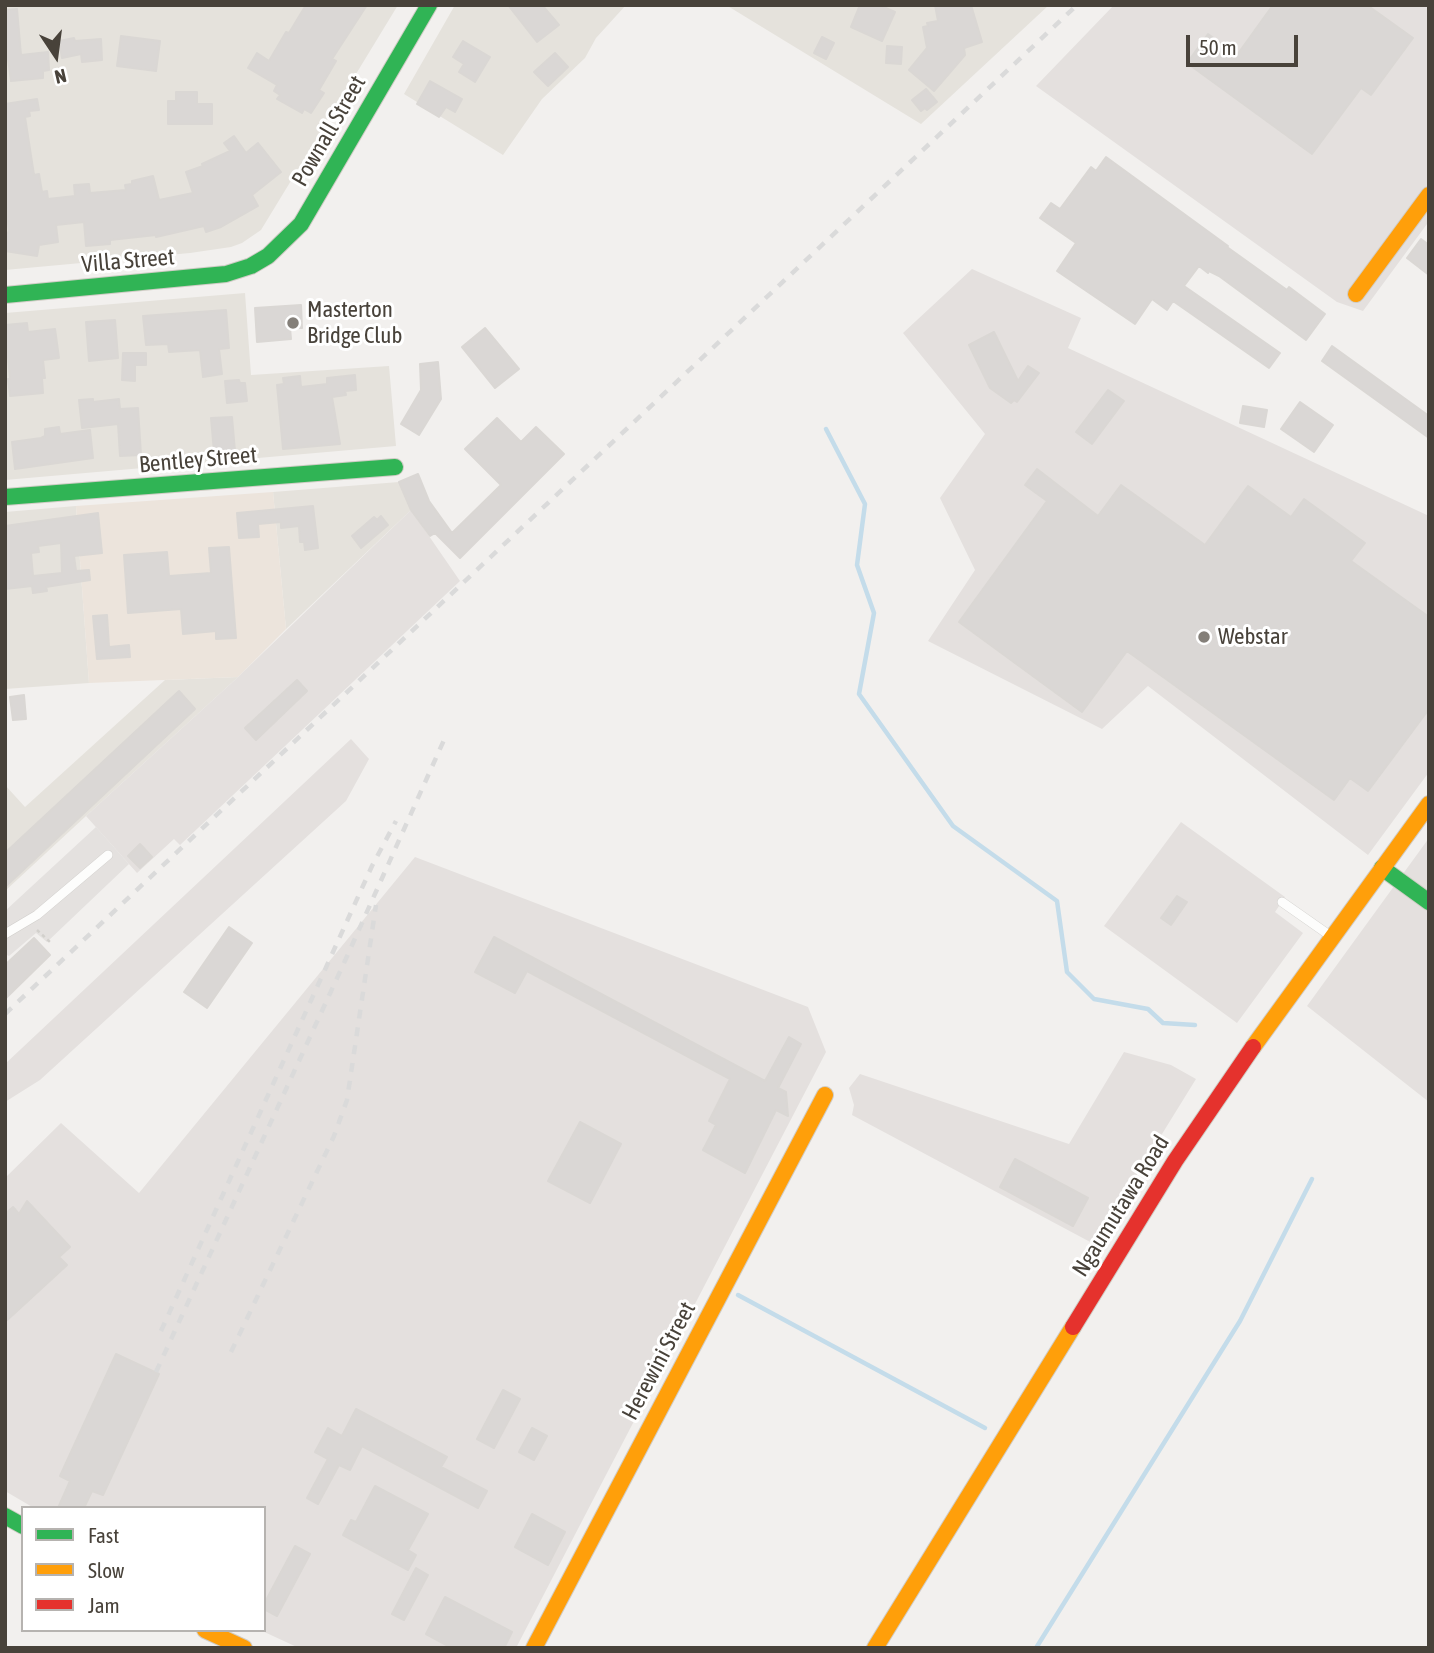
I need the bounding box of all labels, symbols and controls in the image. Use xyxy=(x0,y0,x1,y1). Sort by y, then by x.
north arrow xyxy=(21,21,91,91)
scale bar xyxy=(1189,21,1301,65)
text: 50 m xyxy=(1199,35,1237,59)
text: N xyxy=(53,64,69,88)
street label: Pownall Street xyxy=(286,71,372,191)
street label: Villa Street xyxy=(80,243,176,279)
place label: Masterton Bridge Club xyxy=(307,296,402,350)
marker: Masterton Bridge Club xyxy=(285,315,301,331)
street label: Bentley Street xyxy=(138,441,258,479)
place label: Webstar xyxy=(1218,623,1288,651)
marker: Webstar xyxy=(1196,629,1212,645)
street label: Ngaumutawa Road xyxy=(1067,1130,1175,1282)
street label: Herewini Street xyxy=(616,1297,702,1425)
legend xyxy=(21,1506,266,1632)
text: Fast xyxy=(88,1523,119,1547)
text: Slow xyxy=(88,1558,124,1582)
text: Jam xyxy=(88,1593,120,1617)

